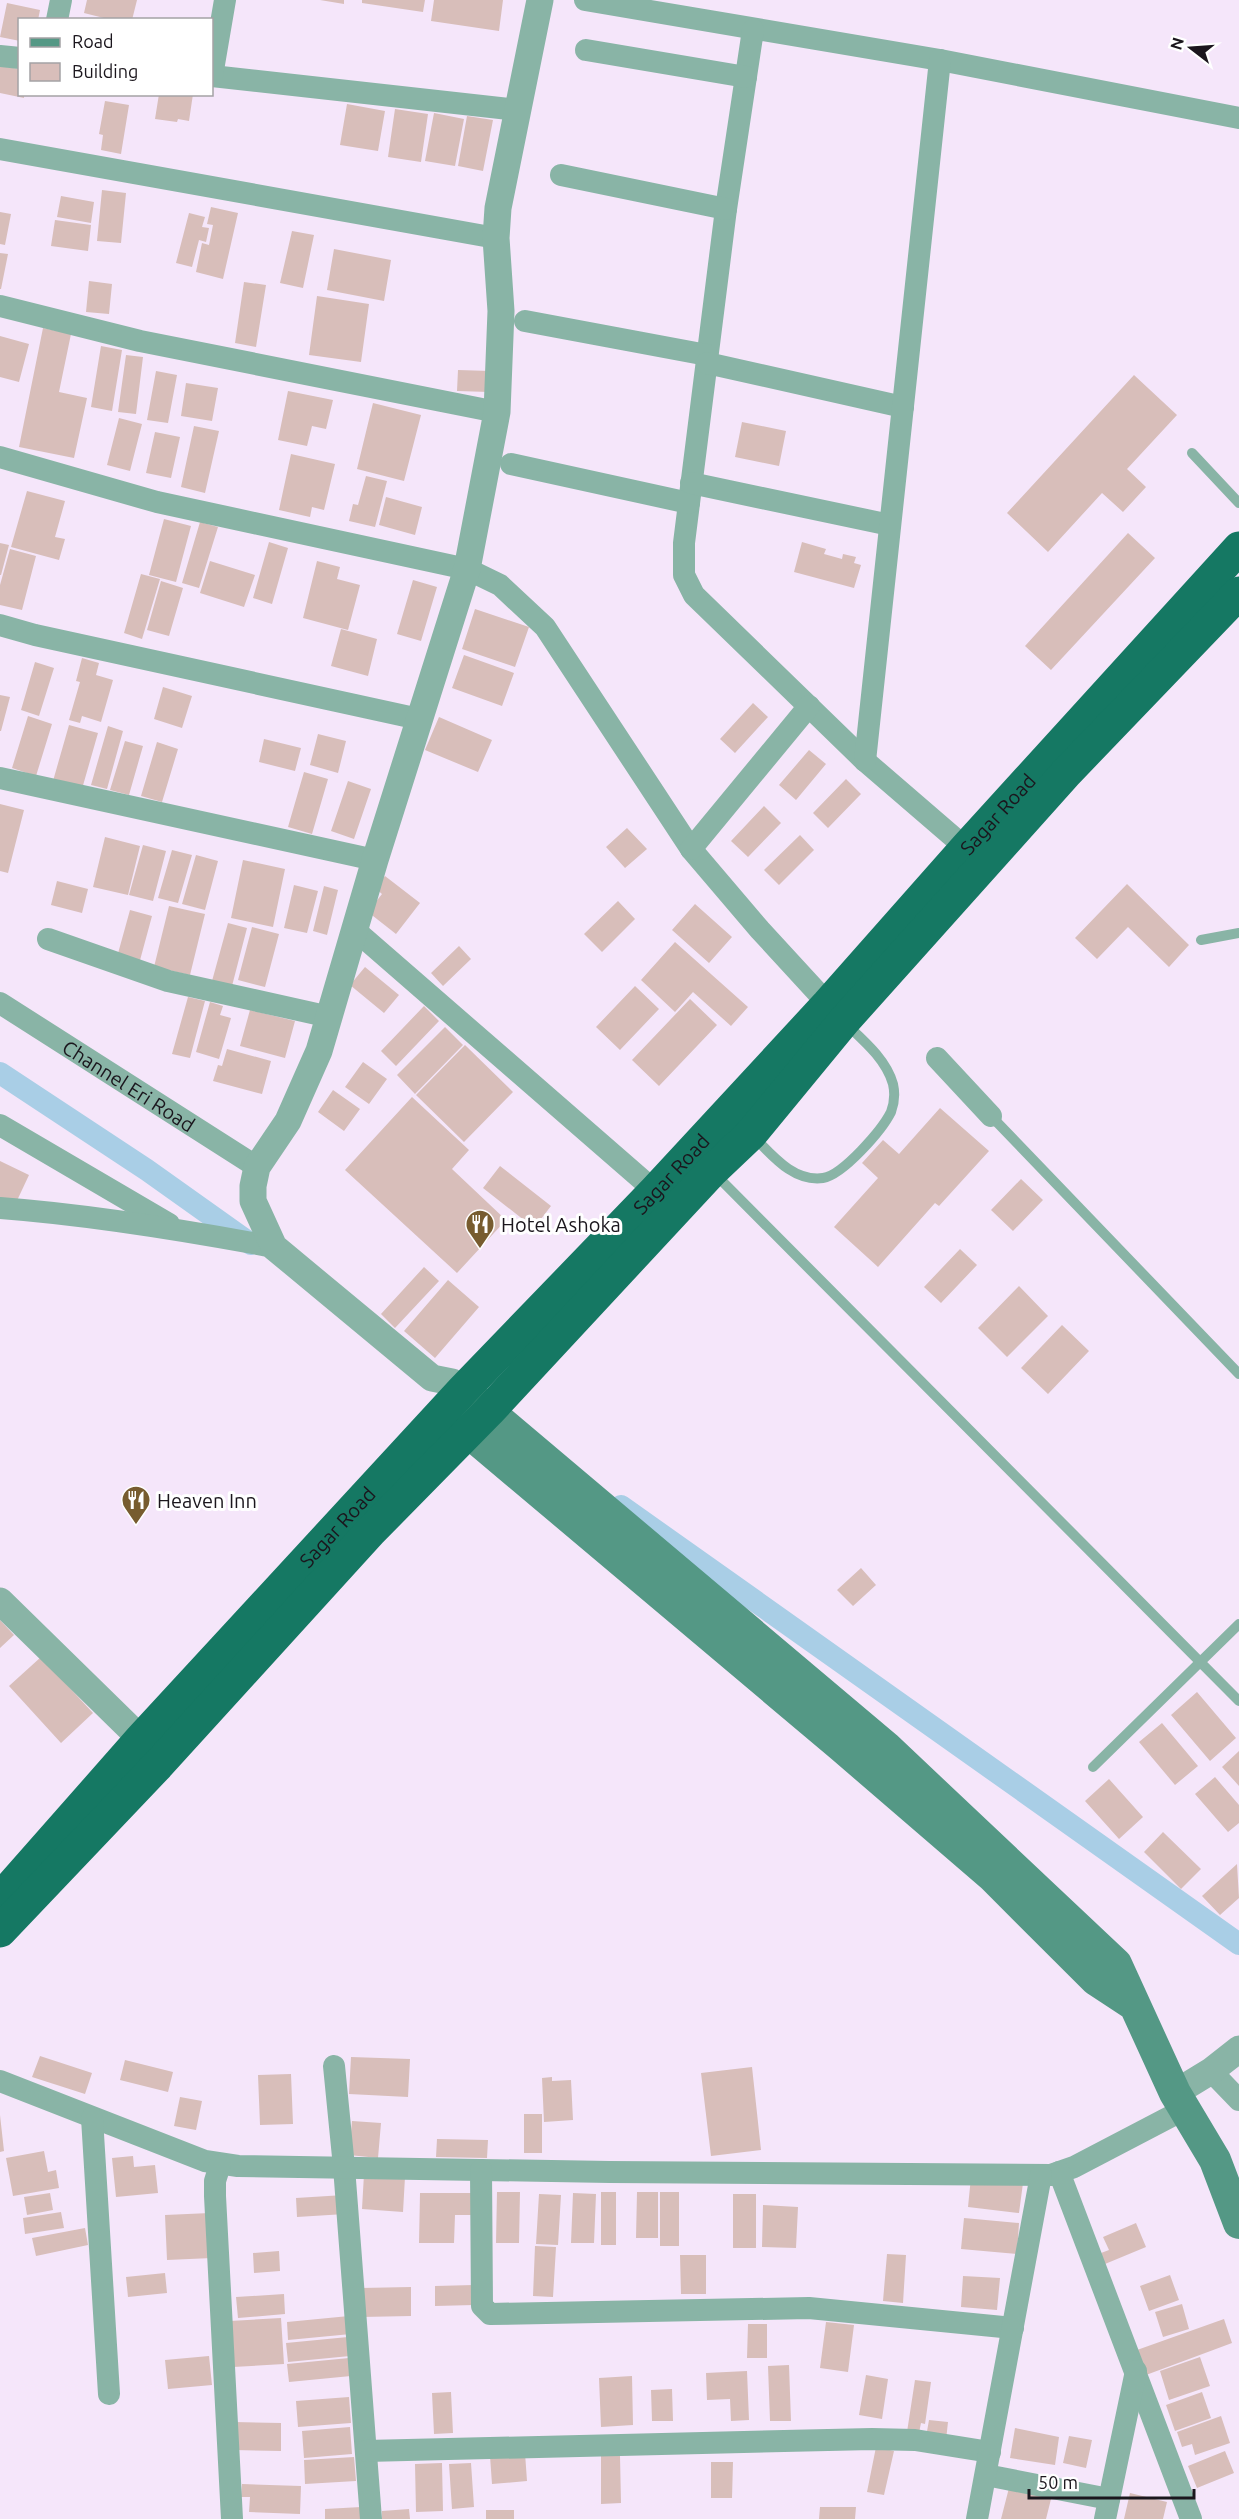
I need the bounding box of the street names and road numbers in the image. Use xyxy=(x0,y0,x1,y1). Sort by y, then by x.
street label: Sagar Road xyxy=(955,769,1040,859)
street label: Channel Eri Road xyxy=(59,1035,199,1136)
street label: Sagar Road xyxy=(628,1129,714,1218)
street label: Sagar Road xyxy=(294,1482,379,1572)

